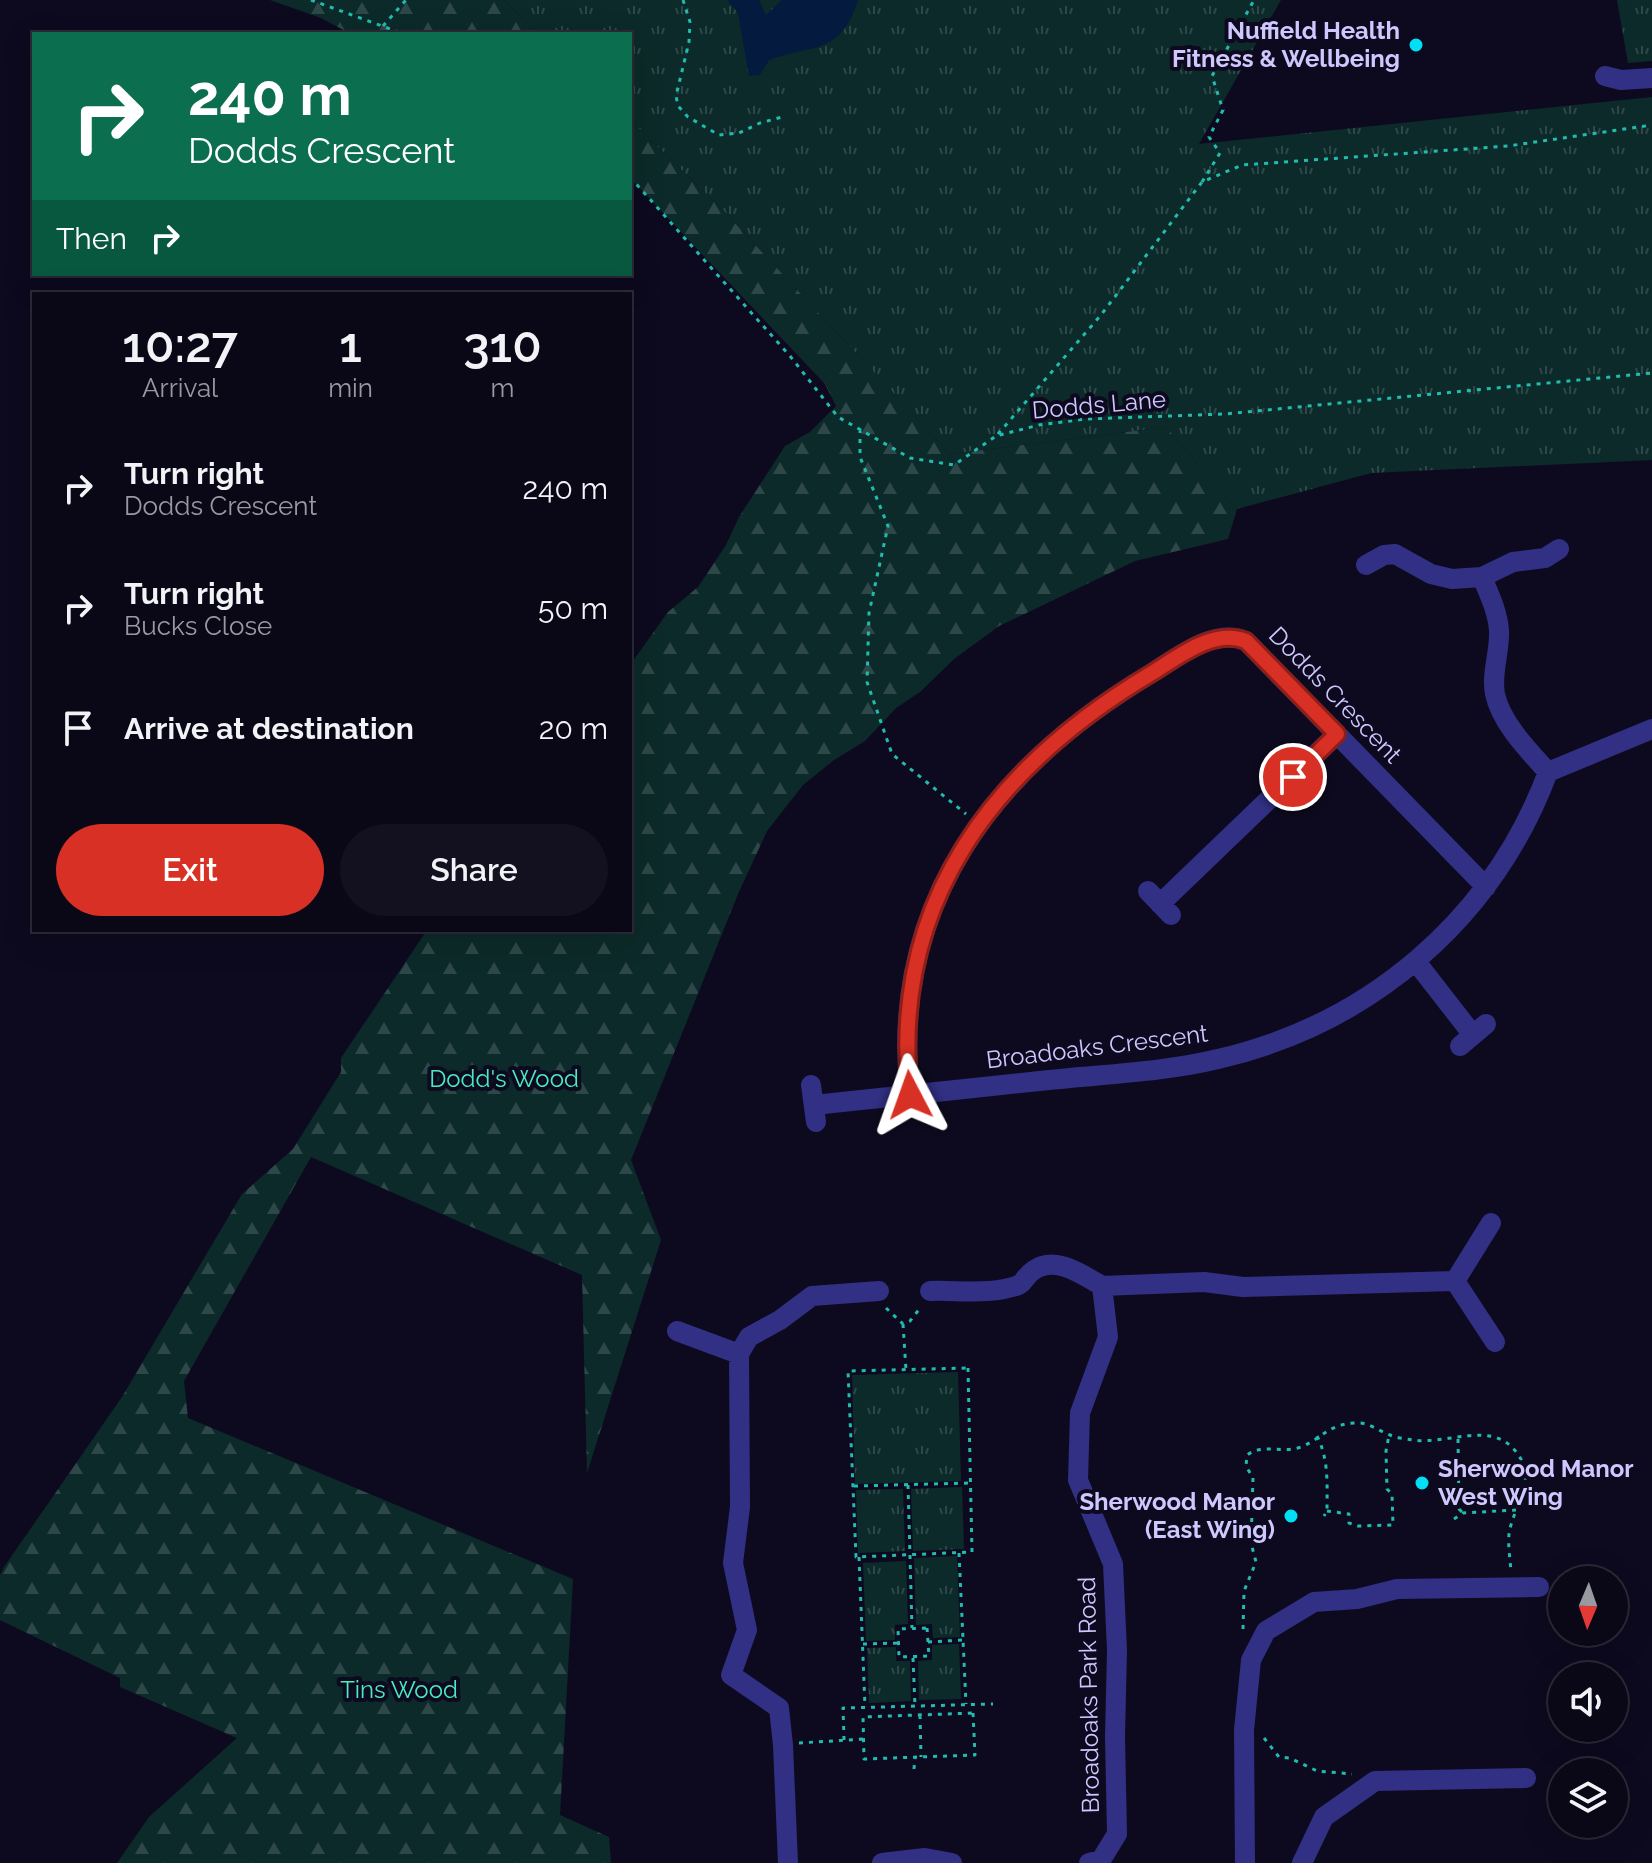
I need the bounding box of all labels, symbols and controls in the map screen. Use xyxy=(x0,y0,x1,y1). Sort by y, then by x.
place label: Nuffield Health Fitness & Wellbeing xyxy=(1172,16,1400,73)
marker: Nuffield Health Fitness & Wellbeing xyxy=(1407,36,1425,54)
text: 240 m xyxy=(188,62,352,128)
icon: right xyxy=(56,64,160,168)
text: Dodds Crescent xyxy=(188,129,455,171)
icon: right xyxy=(143,216,187,260)
text: Then xyxy=(56,221,127,256)
text: 10:27 xyxy=(122,317,238,373)
text: 1 xyxy=(339,317,362,373)
text: 310 xyxy=(463,317,542,373)
text: Arrival xyxy=(142,373,218,403)
text: min xyxy=(328,373,373,403)
text: m xyxy=(490,373,514,403)
street label: Dodds Lane xyxy=(1031,384,1167,425)
text: Turn right xyxy=(124,456,264,491)
icon: right xyxy=(56,466,100,510)
text: 240 m xyxy=(522,471,608,506)
text: Dodds Crescent xyxy=(124,491,317,521)
text: Turn right xyxy=(124,576,264,611)
icon: right xyxy=(56,586,100,630)
text: 50 m xyxy=(538,591,608,626)
text: Bucks Close xyxy=(124,611,272,641)
street label: Dodds Crescent xyxy=(1263,620,1408,769)
icon: arrive xyxy=(56,706,100,750)
text: Arrive at destination xyxy=(124,711,414,746)
text: 20 m xyxy=(539,711,608,746)
pin xyxy=(1259,743,1327,811)
icon: arrive xyxy=(1271,755,1315,799)
button: Exit xyxy=(56,824,324,916)
button: Share xyxy=(340,824,608,916)
street label: Broadoaks Crescent xyxy=(984,1019,1210,1075)
position arrow xyxy=(868,1053,952,1137)
park label: Dodd's Wood xyxy=(429,1064,579,1093)
place label: Sherwood Manor West Wing xyxy=(1438,1454,1634,1511)
marker: Sherwood Manor West Wing xyxy=(1413,1474,1431,1492)
place label: Sherwood Manor (East Wing) xyxy=(1079,1487,1275,1544)
marker: Sherwood Manor (East Wing) xyxy=(1282,1507,1300,1525)
north arrow xyxy=(1548,1566,1628,1646)
map controls xyxy=(1548,1566,1628,1838)
street label: Broadoaks Park Road xyxy=(1072,1576,1105,1814)
button: sound xyxy=(1548,1662,1628,1742)
park label: Tins Wood xyxy=(340,1675,458,1704)
button: layers xyxy=(1548,1758,1628,1838)

